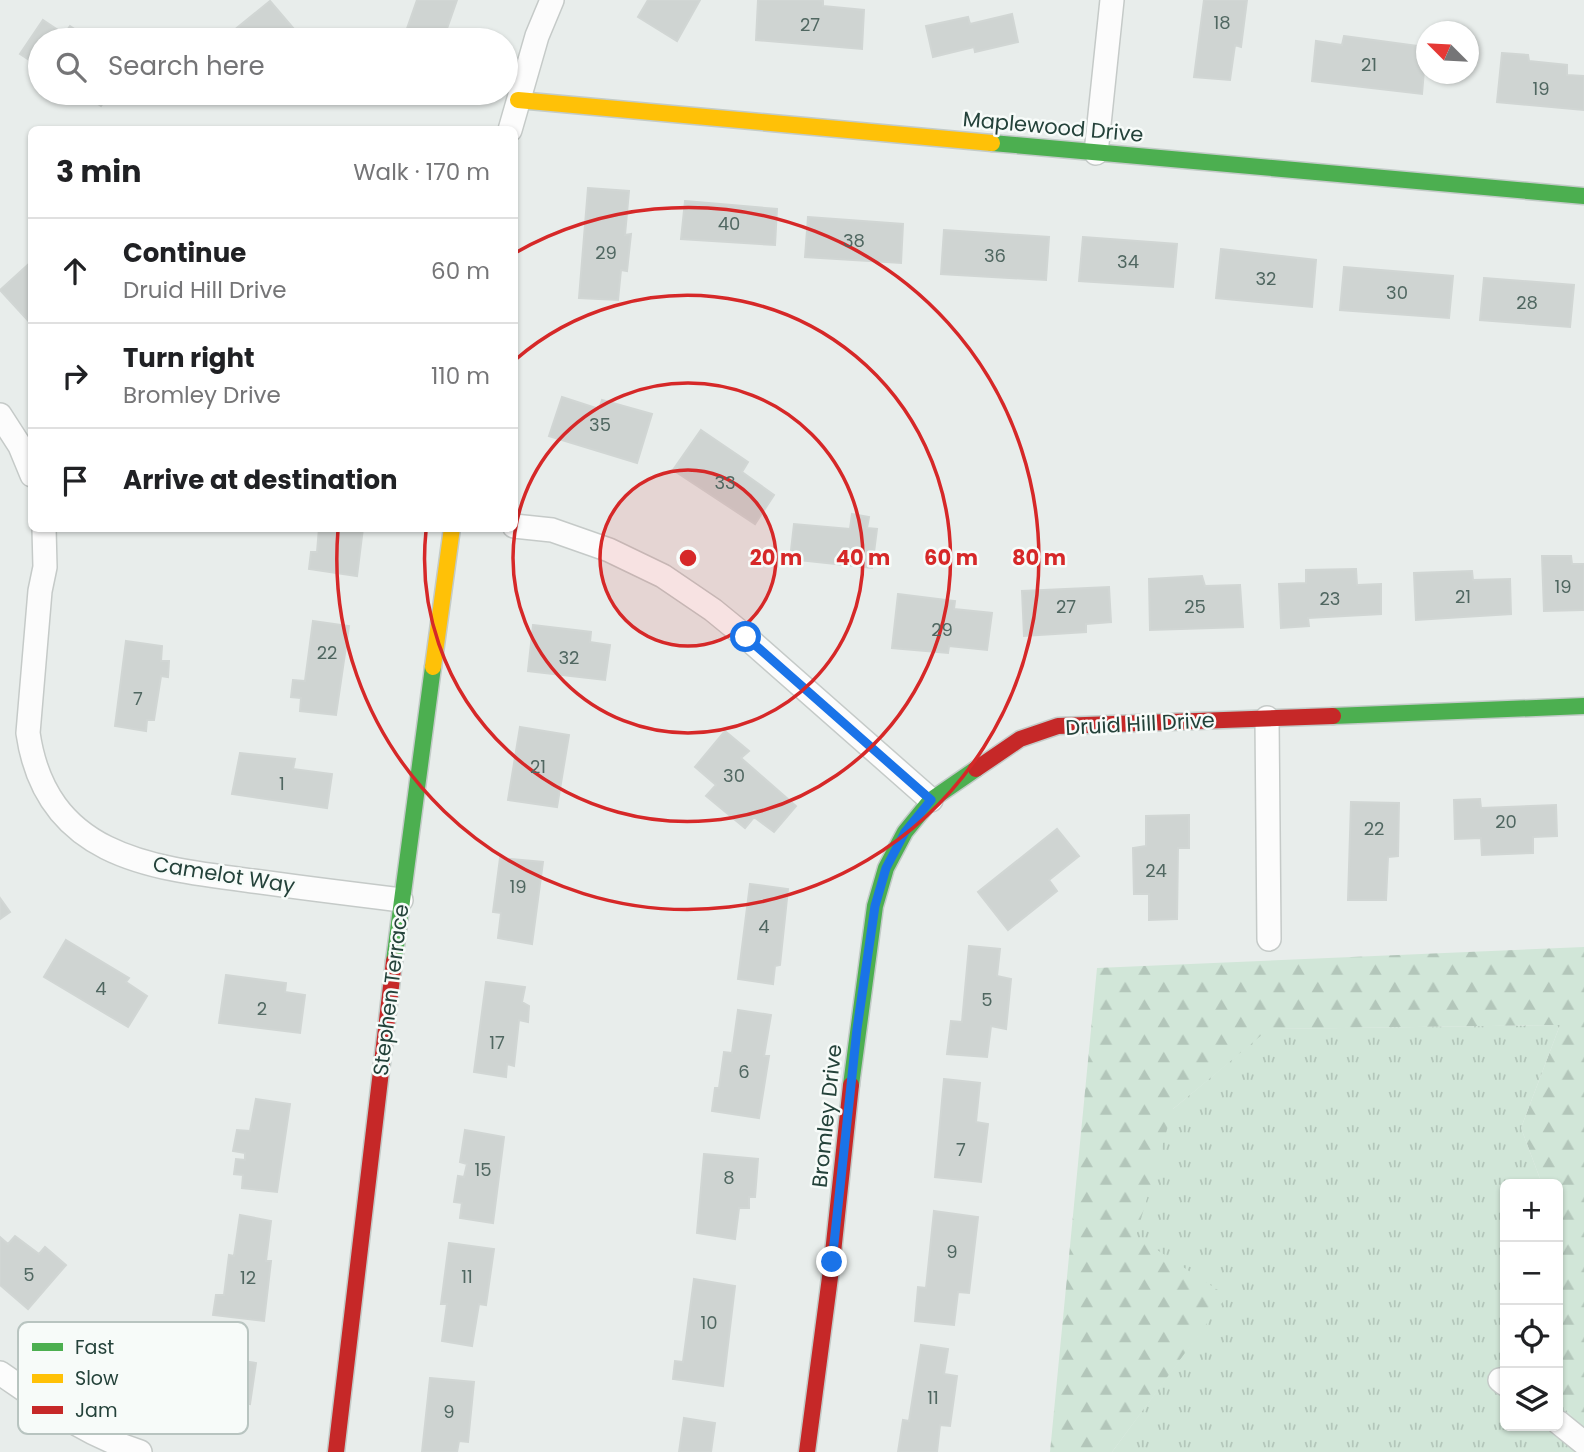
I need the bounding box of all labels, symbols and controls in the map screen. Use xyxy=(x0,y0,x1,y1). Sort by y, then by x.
house number: 18 xyxy=(1213,10,1231,35)
house number: 27 xyxy=(800,12,820,37)
north arrow xyxy=(1416,21,1479,84)
search box xyxy=(28,28,518,105)
icon: search xyxy=(52,48,90,86)
text: Search here xyxy=(108,48,265,84)
house number: 21 xyxy=(1361,52,1377,77)
house number: 19 xyxy=(1532,76,1550,101)
street label: Maplewood Drive xyxy=(962,104,1145,149)
text: 3 min xyxy=(56,150,141,193)
text: Walk · 170 m xyxy=(353,156,490,188)
house number: 40 xyxy=(718,211,740,236)
house number: 38 xyxy=(843,228,865,253)
text: Continue xyxy=(123,235,246,271)
house number: 29 xyxy=(595,240,617,265)
house number: 36 xyxy=(984,243,1006,268)
house number: 34 xyxy=(1117,249,1139,274)
icon: ahead xyxy=(56,252,94,290)
text: 60 m xyxy=(431,255,490,287)
house number: 32 xyxy=(1256,266,1276,291)
text: Druid Hill Drive xyxy=(123,274,287,306)
house number: 30 xyxy=(1386,280,1408,305)
house number: 28 xyxy=(1516,290,1538,315)
text: Turn right xyxy=(123,340,255,376)
icon: right xyxy=(56,357,94,395)
text: 110 m xyxy=(431,360,490,392)
text: Bromley Drive xyxy=(123,379,281,411)
house number: 35 xyxy=(589,412,611,437)
icon: arrive xyxy=(56,462,94,500)
text: Arrive at destination xyxy=(123,462,398,498)
house number: 33 xyxy=(714,470,736,495)
text: 20 m xyxy=(750,543,802,572)
text: 40 m xyxy=(836,543,890,572)
text: 60 m xyxy=(924,543,978,572)
text: 80 m xyxy=(1012,543,1066,572)
centre of rings xyxy=(676,546,700,570)
house number: 19 xyxy=(1554,574,1572,599)
house number: 21 xyxy=(1455,584,1471,609)
house number: 23 xyxy=(1320,586,1340,611)
house number: 27 xyxy=(1056,594,1076,619)
house number: 25 xyxy=(1184,594,1206,619)
house number: 29 xyxy=(931,617,953,642)
route start xyxy=(730,621,761,652)
house number: 22 xyxy=(317,640,337,665)
house number: 32 xyxy=(559,645,579,670)
house number: 7 xyxy=(133,686,143,711)
street label: Druid Hill Drive xyxy=(1065,705,1215,742)
house number: 21 xyxy=(530,754,546,779)
house number: 30 xyxy=(723,763,745,788)
house number: 1 xyxy=(279,771,285,796)
house number: 20 xyxy=(1495,809,1517,834)
house number: 22 xyxy=(1364,816,1384,841)
street label: Camelot Way xyxy=(151,849,297,900)
house number: 24 xyxy=(1145,858,1167,883)
house number: 19 xyxy=(509,874,527,899)
street label: Stephen Terrace xyxy=(366,902,415,1077)
house number: 4 xyxy=(758,914,770,939)
house number: 4 xyxy=(95,976,107,1001)
house number: 5 xyxy=(981,987,993,1012)
house number: 2 xyxy=(257,996,267,1021)
house number: 17 xyxy=(489,1030,505,1055)
street label: Bromley Drive xyxy=(805,1043,848,1189)
house number: 6 xyxy=(738,1059,750,1084)
house number: 7 xyxy=(956,1137,966,1162)
house number: 15 xyxy=(474,1157,492,1182)
house number: 8 xyxy=(723,1165,735,1190)
map controls xyxy=(1500,1179,1563,1431)
button: + xyxy=(1500,1179,1563,1242)
house number: 9 xyxy=(946,1239,958,1264)
button: − xyxy=(1500,1242,1563,1305)
route end xyxy=(816,1246,847,1277)
house number: 5 xyxy=(23,1262,35,1287)
house number: 11 xyxy=(461,1264,473,1289)
house number: 12 xyxy=(240,1265,256,1290)
button: locate xyxy=(1500,1305,1563,1368)
house number: 10 xyxy=(700,1310,718,1335)
legend xyxy=(18,1322,248,1434)
text: Fast xyxy=(75,1334,114,1361)
text: Slow xyxy=(75,1365,119,1392)
button: layers xyxy=(1500,1368,1563,1431)
house number: 11 xyxy=(927,1385,939,1410)
text: Jam xyxy=(75,1397,117,1424)
house number: 9 xyxy=(443,1399,455,1424)

